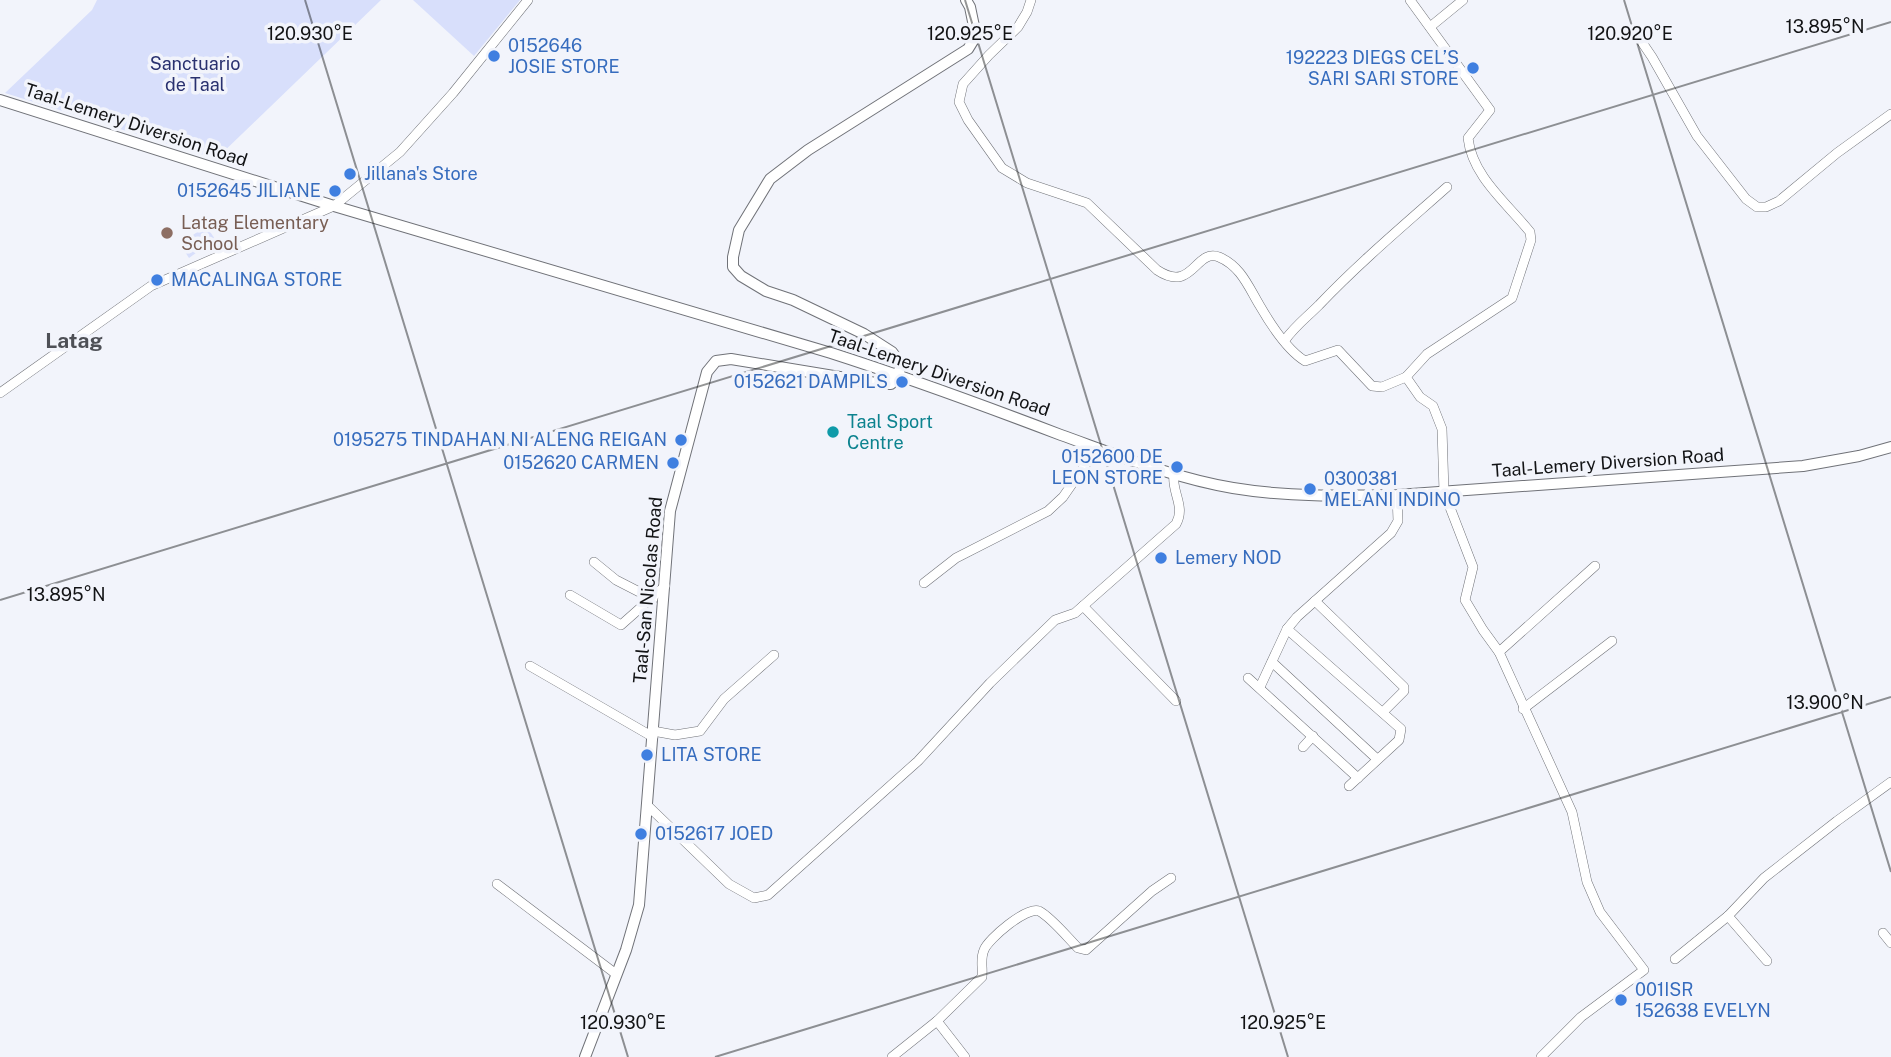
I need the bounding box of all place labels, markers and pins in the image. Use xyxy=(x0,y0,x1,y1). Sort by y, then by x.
place label: 0152646 JOSIE STORE xyxy=(508,35,620,77)
place label: 192223 DIEGS CEL’S SARI SARI STORE xyxy=(1286,47,1459,89)
marker: 0152646 JOSIE STORE xyxy=(486,48,502,64)
marker: 192223 DIEGS CEL’S SARI SARI STORE xyxy=(1465,60,1481,76)
place label: Jillana's Store xyxy=(364,163,478,184)
marker: Jillana's Store xyxy=(342,166,358,182)
place label: 0152645 JILIANE xyxy=(177,180,321,201)
marker: 0152645 JILIANE xyxy=(327,183,343,199)
place label: Latag Elementary School xyxy=(181,212,329,254)
marker: Latag Elementary School xyxy=(159,225,175,241)
place label: MACALINGA STORE xyxy=(171,269,342,290)
marker: MACALINGA STORE xyxy=(149,272,165,288)
place label: 0152621 DAMPILS xyxy=(734,371,888,392)
marker: 0152621 DAMPILS xyxy=(894,374,910,390)
place label: Taal Sport Centre xyxy=(847,411,933,453)
marker: Taal Sport Centre xyxy=(825,424,841,440)
place label: 0195275 TINDAHAN NI ALENG REIGAN xyxy=(333,429,667,450)
marker: 0195275 TINDAHAN NI ALENG REIGAN xyxy=(673,432,689,448)
place label: 0152600 DE LEON STORE xyxy=(1051,446,1163,488)
place label: 0152620 CARMEN xyxy=(503,452,659,473)
marker: 0152620 CARMEN xyxy=(665,455,681,471)
marker: 0152600 DE LEON STORE xyxy=(1169,459,1185,475)
place label: 0300381 MELANI INDINO xyxy=(1324,468,1461,510)
marker: 0300381 MELANI INDINO xyxy=(1302,481,1318,497)
place label: Lemery NOD xyxy=(1175,547,1282,568)
marker: Lemery NOD xyxy=(1153,550,1169,566)
place label: LITA STORE xyxy=(661,744,762,765)
marker: LITA STORE xyxy=(639,747,655,763)
place label: 0152617 JOED xyxy=(655,823,773,844)
marker: 0152617 JOED xyxy=(633,826,649,842)
place label: 001ISR 152638 EVELYN xyxy=(1635,979,1771,1021)
marker: 001ISR 152638 EVELYN xyxy=(1613,992,1629,1008)

